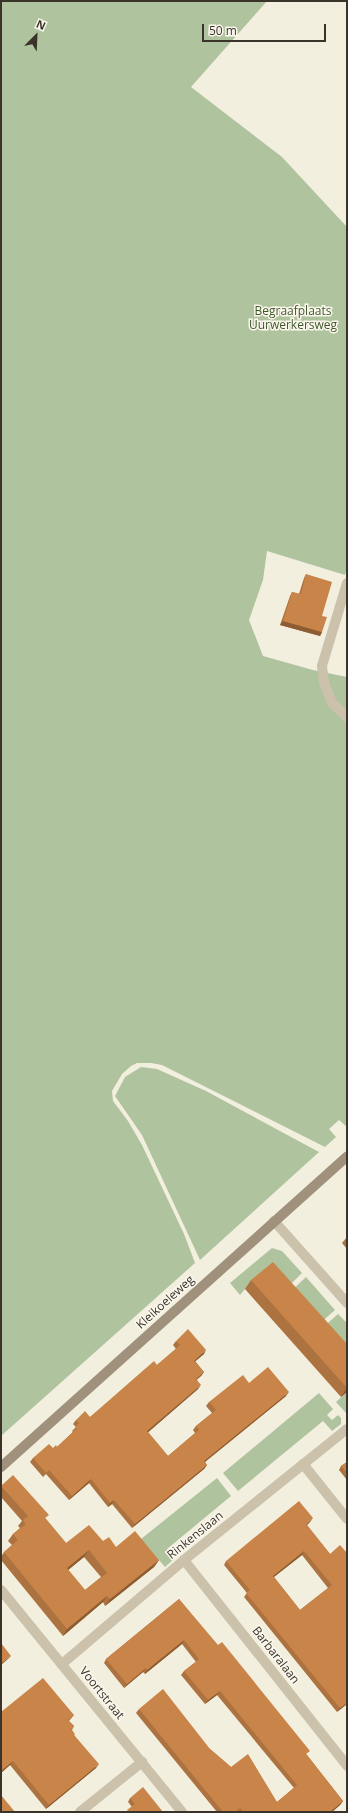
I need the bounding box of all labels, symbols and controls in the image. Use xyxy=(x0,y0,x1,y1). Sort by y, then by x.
north arrow xyxy=(16,16,56,56)
text: N xyxy=(34,16,48,33)
scale bar xyxy=(204,16,328,42)
text: 50 m xyxy=(209,22,237,39)
park label: Begraafplaats Uurwerkersweg xyxy=(249,304,337,332)
street label: Kleikoeleweg xyxy=(133,1272,197,1332)
street label: Rinkenslaan xyxy=(164,1508,226,1562)
street label: Barbaralaan xyxy=(249,1624,303,1686)
street label: Voortstraat xyxy=(76,1664,128,1722)

